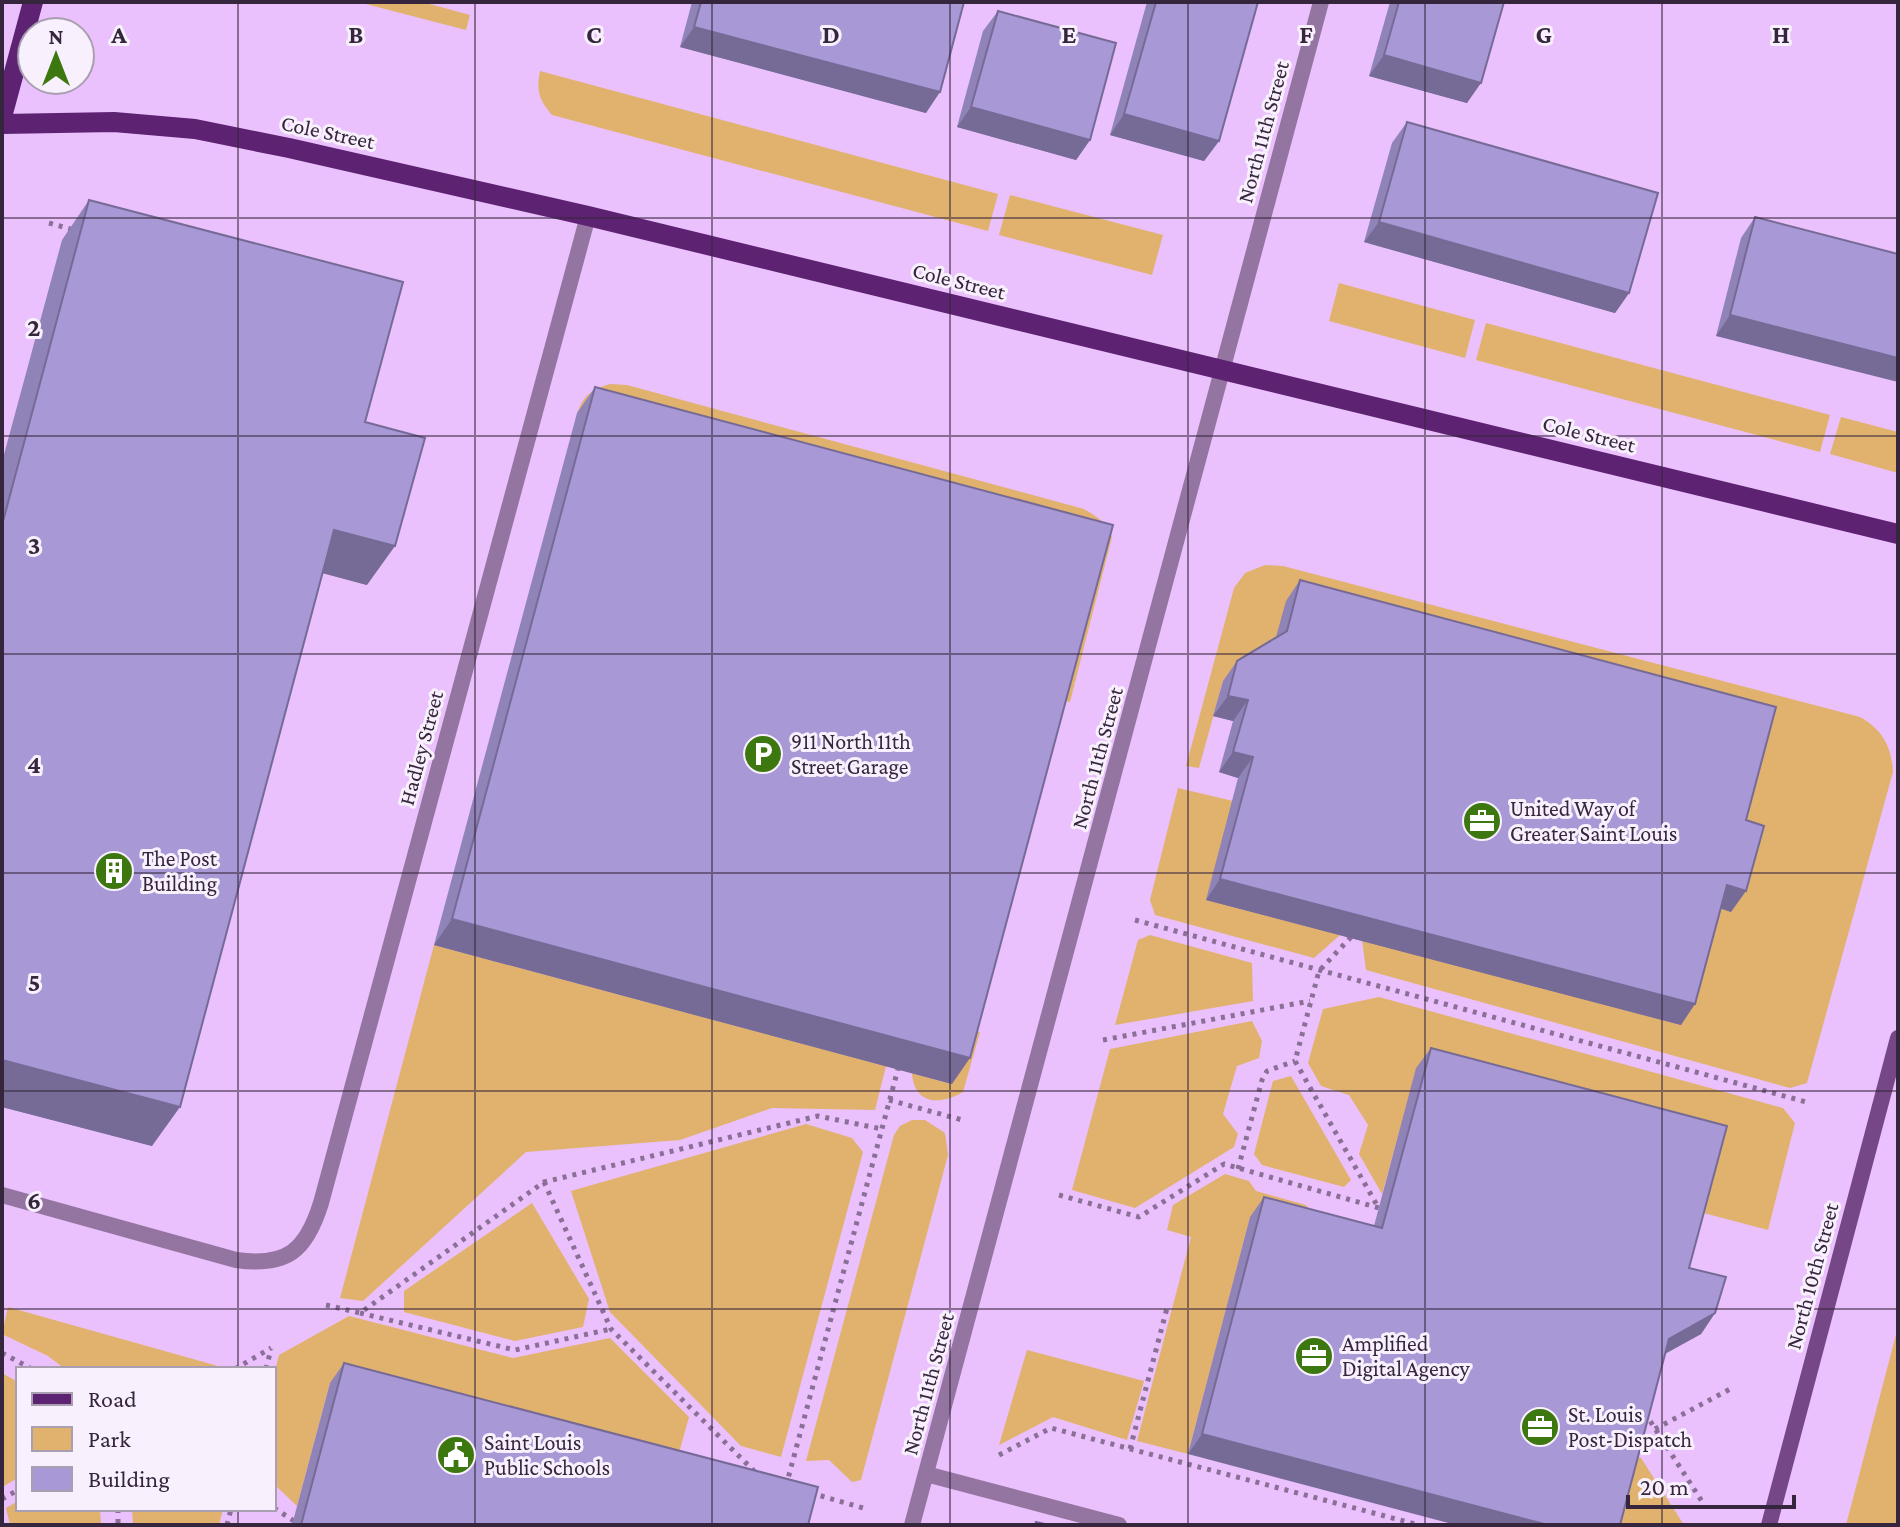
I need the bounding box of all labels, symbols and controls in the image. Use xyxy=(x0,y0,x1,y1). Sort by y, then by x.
north arrow xyxy=(16,16,96,96)
text: A xyxy=(110,20,127,49)
text: B xyxy=(348,20,364,49)
text: C xyxy=(586,20,602,49)
text: D xyxy=(822,20,840,49)
text: E xyxy=(1062,20,1077,49)
text: F xyxy=(1299,20,1313,49)
text: G xyxy=(1536,20,1552,49)
text: H xyxy=(1772,20,1790,49)
text: N xyxy=(49,24,64,49)
street label: North 11th Street xyxy=(1232,58,1294,206)
street label: Cole Street xyxy=(279,110,378,154)
street label: Cole Street xyxy=(910,257,1009,305)
text: 2 xyxy=(27,313,41,342)
street label: Cole Street xyxy=(1540,410,1639,458)
text: 3 xyxy=(28,531,40,560)
street label: North 11th Street xyxy=(1066,684,1128,832)
street label: Hadley Street xyxy=(394,687,448,808)
place label: 911 North 11th Street Garage xyxy=(791,729,911,779)
parking icon: 911 North 11th Street Garage xyxy=(742,733,784,775)
text: 4 xyxy=(27,750,41,779)
place label: United Way of Greater Saint Louis xyxy=(1510,796,1677,846)
office icon: United Way of Greater Saint Louis xyxy=(1461,800,1503,842)
place label: The Post Building xyxy=(142,846,218,896)
building icon: The Post Building xyxy=(93,850,135,892)
text: 5 xyxy=(28,968,40,997)
text: 6 xyxy=(27,1186,41,1215)
street label: North 10th Street xyxy=(1780,1199,1844,1352)
street label: North 11th Street xyxy=(897,1310,959,1458)
place label: Amplified Digital Agency xyxy=(1342,1331,1471,1381)
office icon: Amplified Digital Agency xyxy=(1293,1335,1335,1377)
legend xyxy=(16,1367,276,1511)
text: Road xyxy=(88,1385,137,1412)
place label: St. Louis Post-Dispatch xyxy=(1568,1402,1692,1452)
office icon: St. Louis Post-Dispatch xyxy=(1519,1406,1561,1448)
text: Park xyxy=(88,1425,131,1452)
place label: Saint Louis Public Schools xyxy=(484,1430,610,1480)
public building icon: Saint Louis Public Schools xyxy=(435,1434,477,1476)
scale bar xyxy=(1628,1459,1794,1509)
text: Building xyxy=(88,1465,170,1492)
text: 20 m xyxy=(1640,1473,1689,1500)

